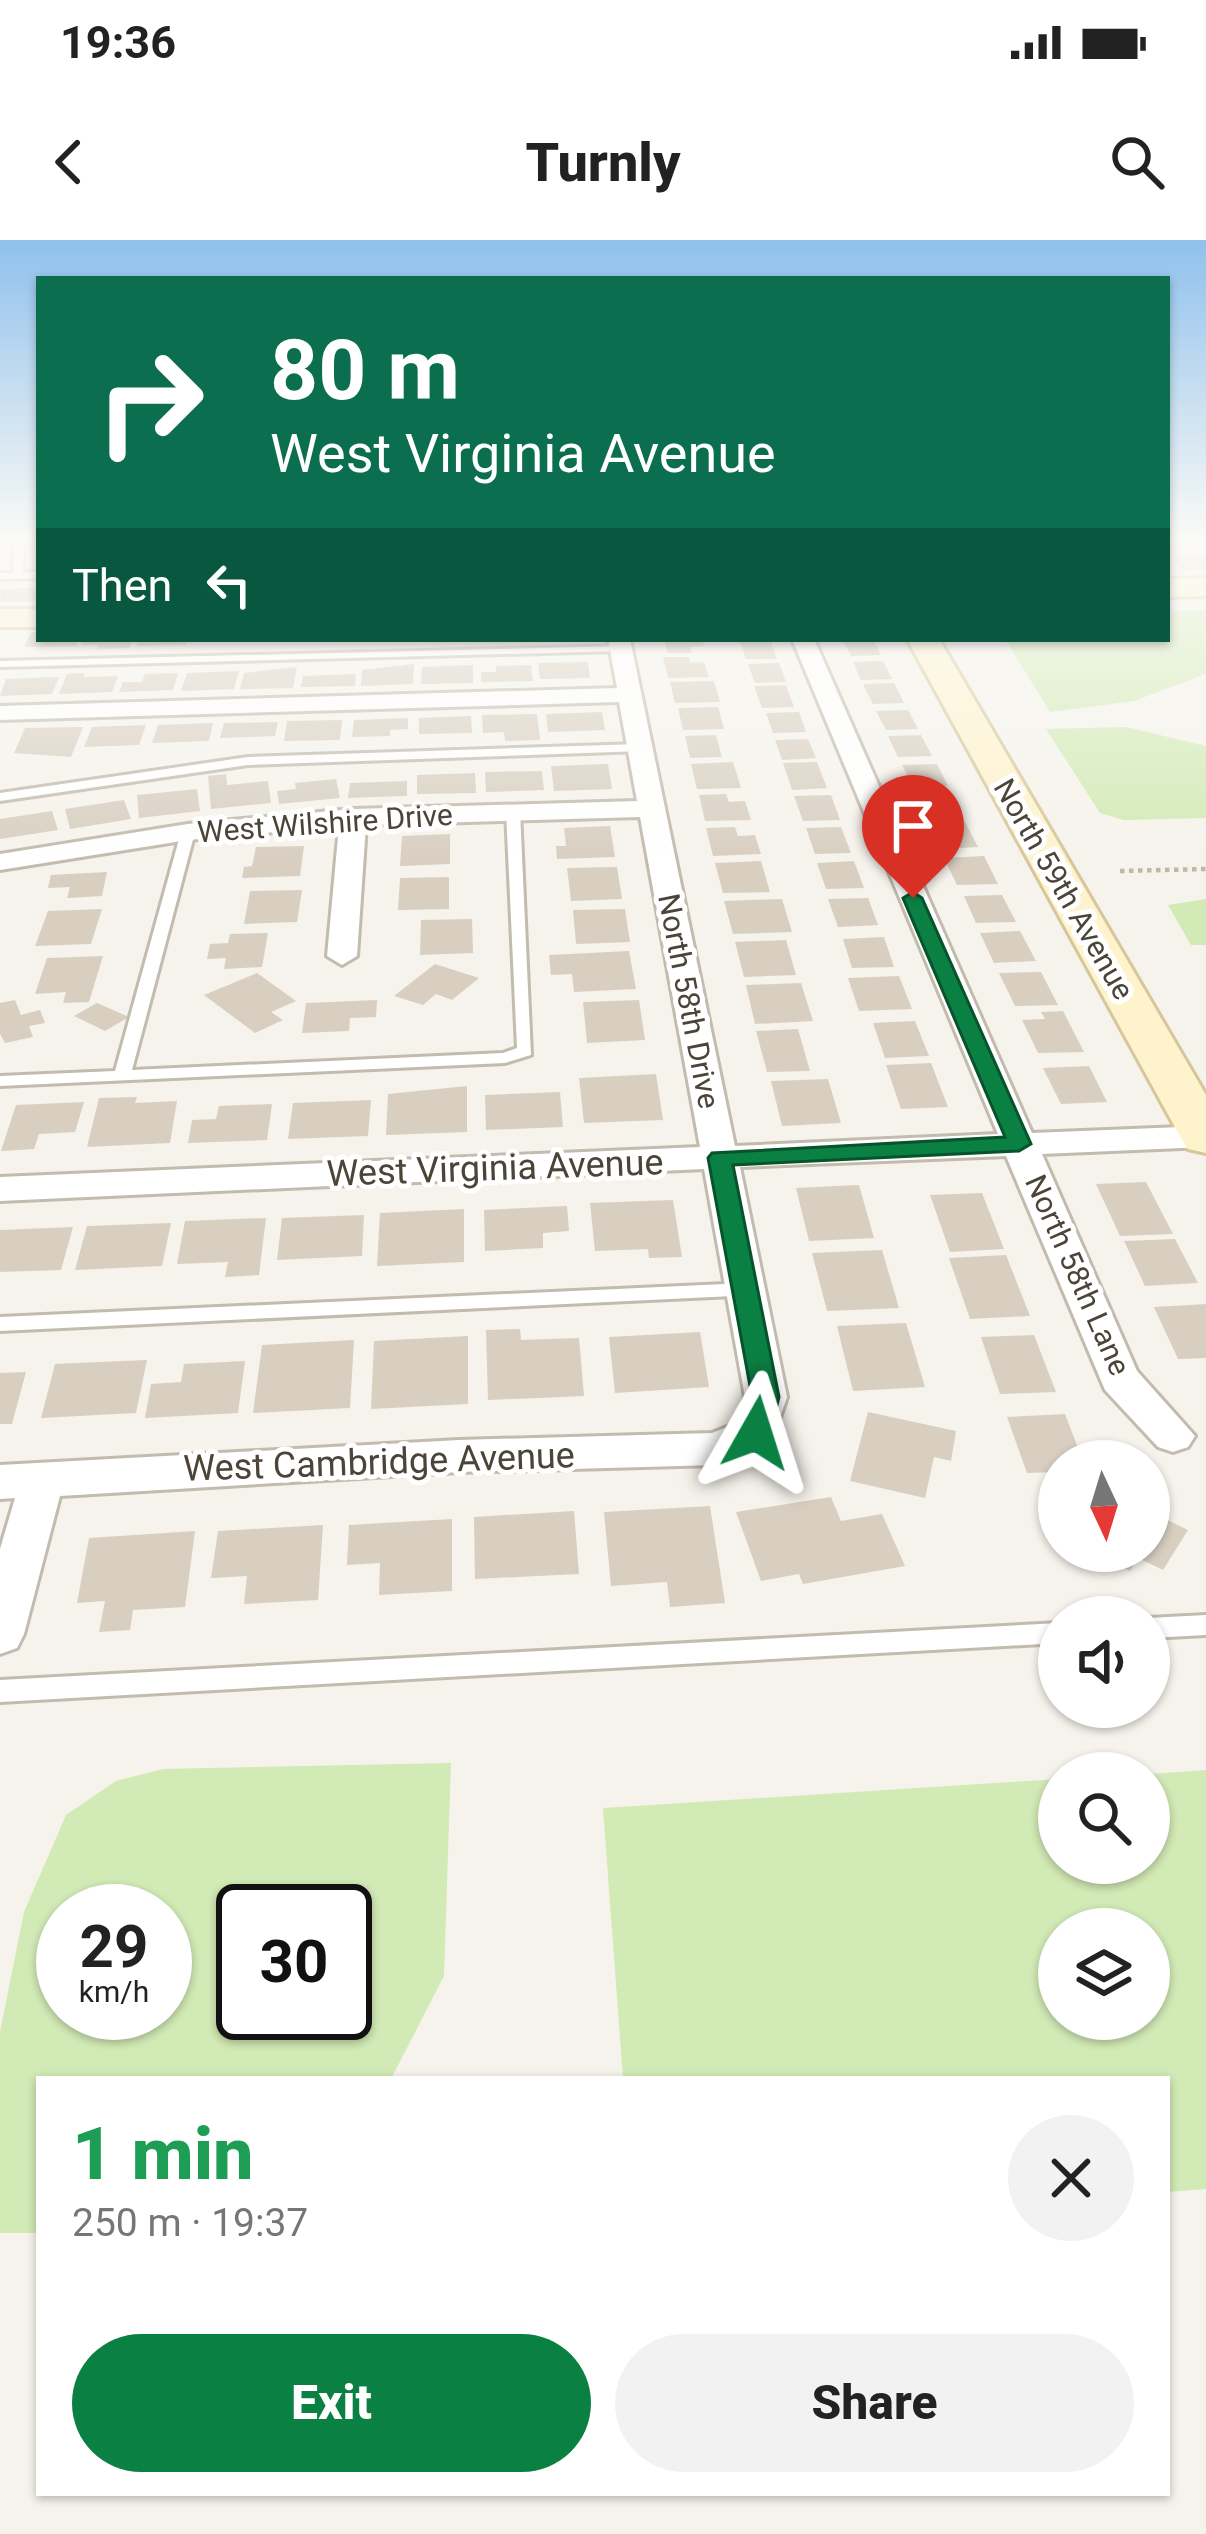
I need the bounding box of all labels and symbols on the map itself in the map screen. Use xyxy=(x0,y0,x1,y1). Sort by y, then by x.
street label: North 59th Avenue xyxy=(987,773,1141,1005)
pin xyxy=(862,775,964,898)
street label: West Wilshire Drive xyxy=(196,797,454,849)
street label: North 58th Drive xyxy=(651,891,727,1111)
street label: West Virginia Avenue xyxy=(326,1141,664,1195)
street label: North 58th Lane xyxy=(1018,1169,1138,1381)
position arrow xyxy=(693,1370,819,1496)
street label: West Cambridge Avenue xyxy=(182,1434,576,1490)
north arrow xyxy=(1038,1440,1170,1572)
speed limit sign: 30 xyxy=(216,1884,372,2040)

